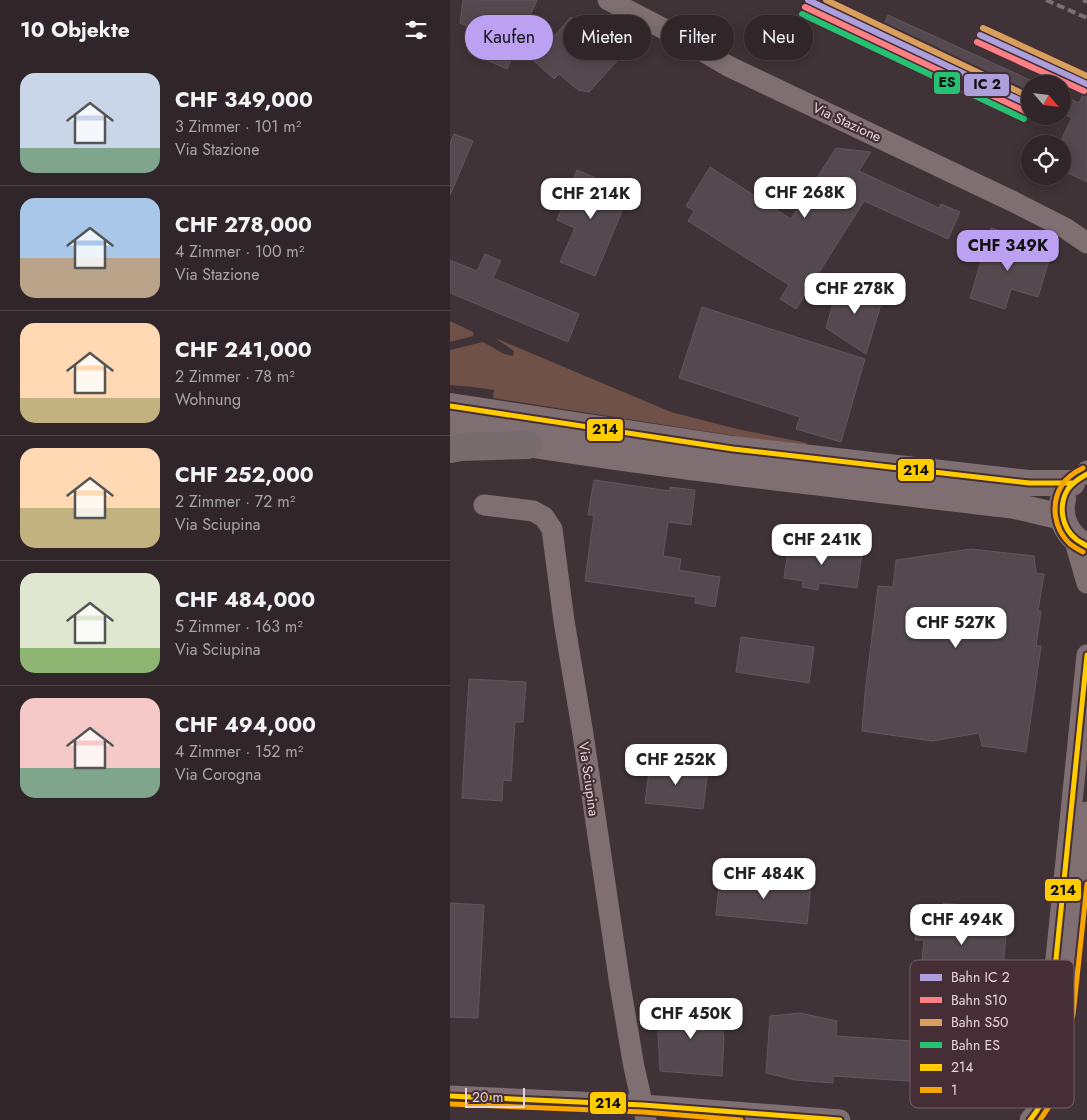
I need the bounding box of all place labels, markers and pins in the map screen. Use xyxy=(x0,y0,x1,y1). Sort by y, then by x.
pin: CHF 268K xyxy=(753,176,857,219)
pin: CHF 214K xyxy=(539,178,643,220)
pin: CHF 349K xyxy=(956,230,1060,272)
pin: CHF 278K xyxy=(803,272,907,315)
pin: CHF 241K xyxy=(770,524,874,566)
pin: CHF 527K xyxy=(904,606,1008,649)
pin: CHF 252K xyxy=(624,744,728,786)
pin: CHF 484K xyxy=(712,858,816,900)
pin: CHF 494K xyxy=(910,904,1014,946)
pin: CHF 450K xyxy=(639,998,743,1040)

